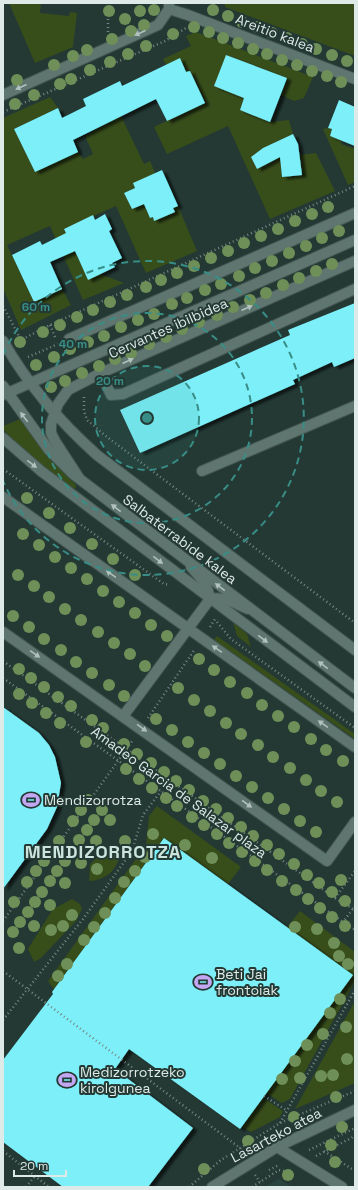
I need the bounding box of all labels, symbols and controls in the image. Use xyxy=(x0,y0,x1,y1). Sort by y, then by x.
street label: Areitio kalea xyxy=(233,10,317,56)
one-way arrow xyxy=(134,30,145,36)
one-way arrow xyxy=(16,84,27,90)
street label: Cervantes ibilbidea xyxy=(105,294,231,362)
text: 60 m xyxy=(22,299,50,315)
one-way arrow xyxy=(242,305,254,311)
text: 40 m xyxy=(59,336,87,352)
one-way arrow xyxy=(123,358,134,364)
text: 20 m xyxy=(96,373,124,389)
centre of rings xyxy=(140,411,154,425)
one-way arrow xyxy=(20,412,28,423)
one-way arrow xyxy=(27,460,38,469)
street label: Salbaterrabide kalea xyxy=(119,490,241,588)
one-way arrow xyxy=(111,504,122,512)
one-way arrow xyxy=(153,555,164,564)
one-way arrow xyxy=(106,570,117,578)
one-way arrow xyxy=(214,582,225,591)
one-way arrow xyxy=(258,635,269,644)
one-way arrow xyxy=(212,645,223,653)
one-way arrow xyxy=(30,650,40,658)
one-way arrow xyxy=(318,661,329,669)
one-way arrow xyxy=(318,720,329,729)
street label: Amadeo Garcia de Salazar plaza xyxy=(88,722,270,862)
one-way arrow xyxy=(136,724,147,732)
sports icon: Mendizorrotza xyxy=(21,790,41,810)
place label: Mendizorrotza xyxy=(44,791,142,809)
one-way arrow xyxy=(242,800,253,808)
district label: MENDIZORROTZA xyxy=(25,840,181,863)
place label: Beti Jai frontoiak xyxy=(216,965,279,999)
sports icon: Beti Jai frontoiak xyxy=(193,972,213,992)
place label: Medizorrotzeko kirolgunea xyxy=(80,1063,185,1097)
sports icon: Medizorrotzeko kirolgunea xyxy=(57,1070,77,1090)
street label: Lasarteko atea xyxy=(227,1104,325,1166)
scale bar xyxy=(14,1152,66,1178)
text: 20 m xyxy=(20,1158,48,1174)

